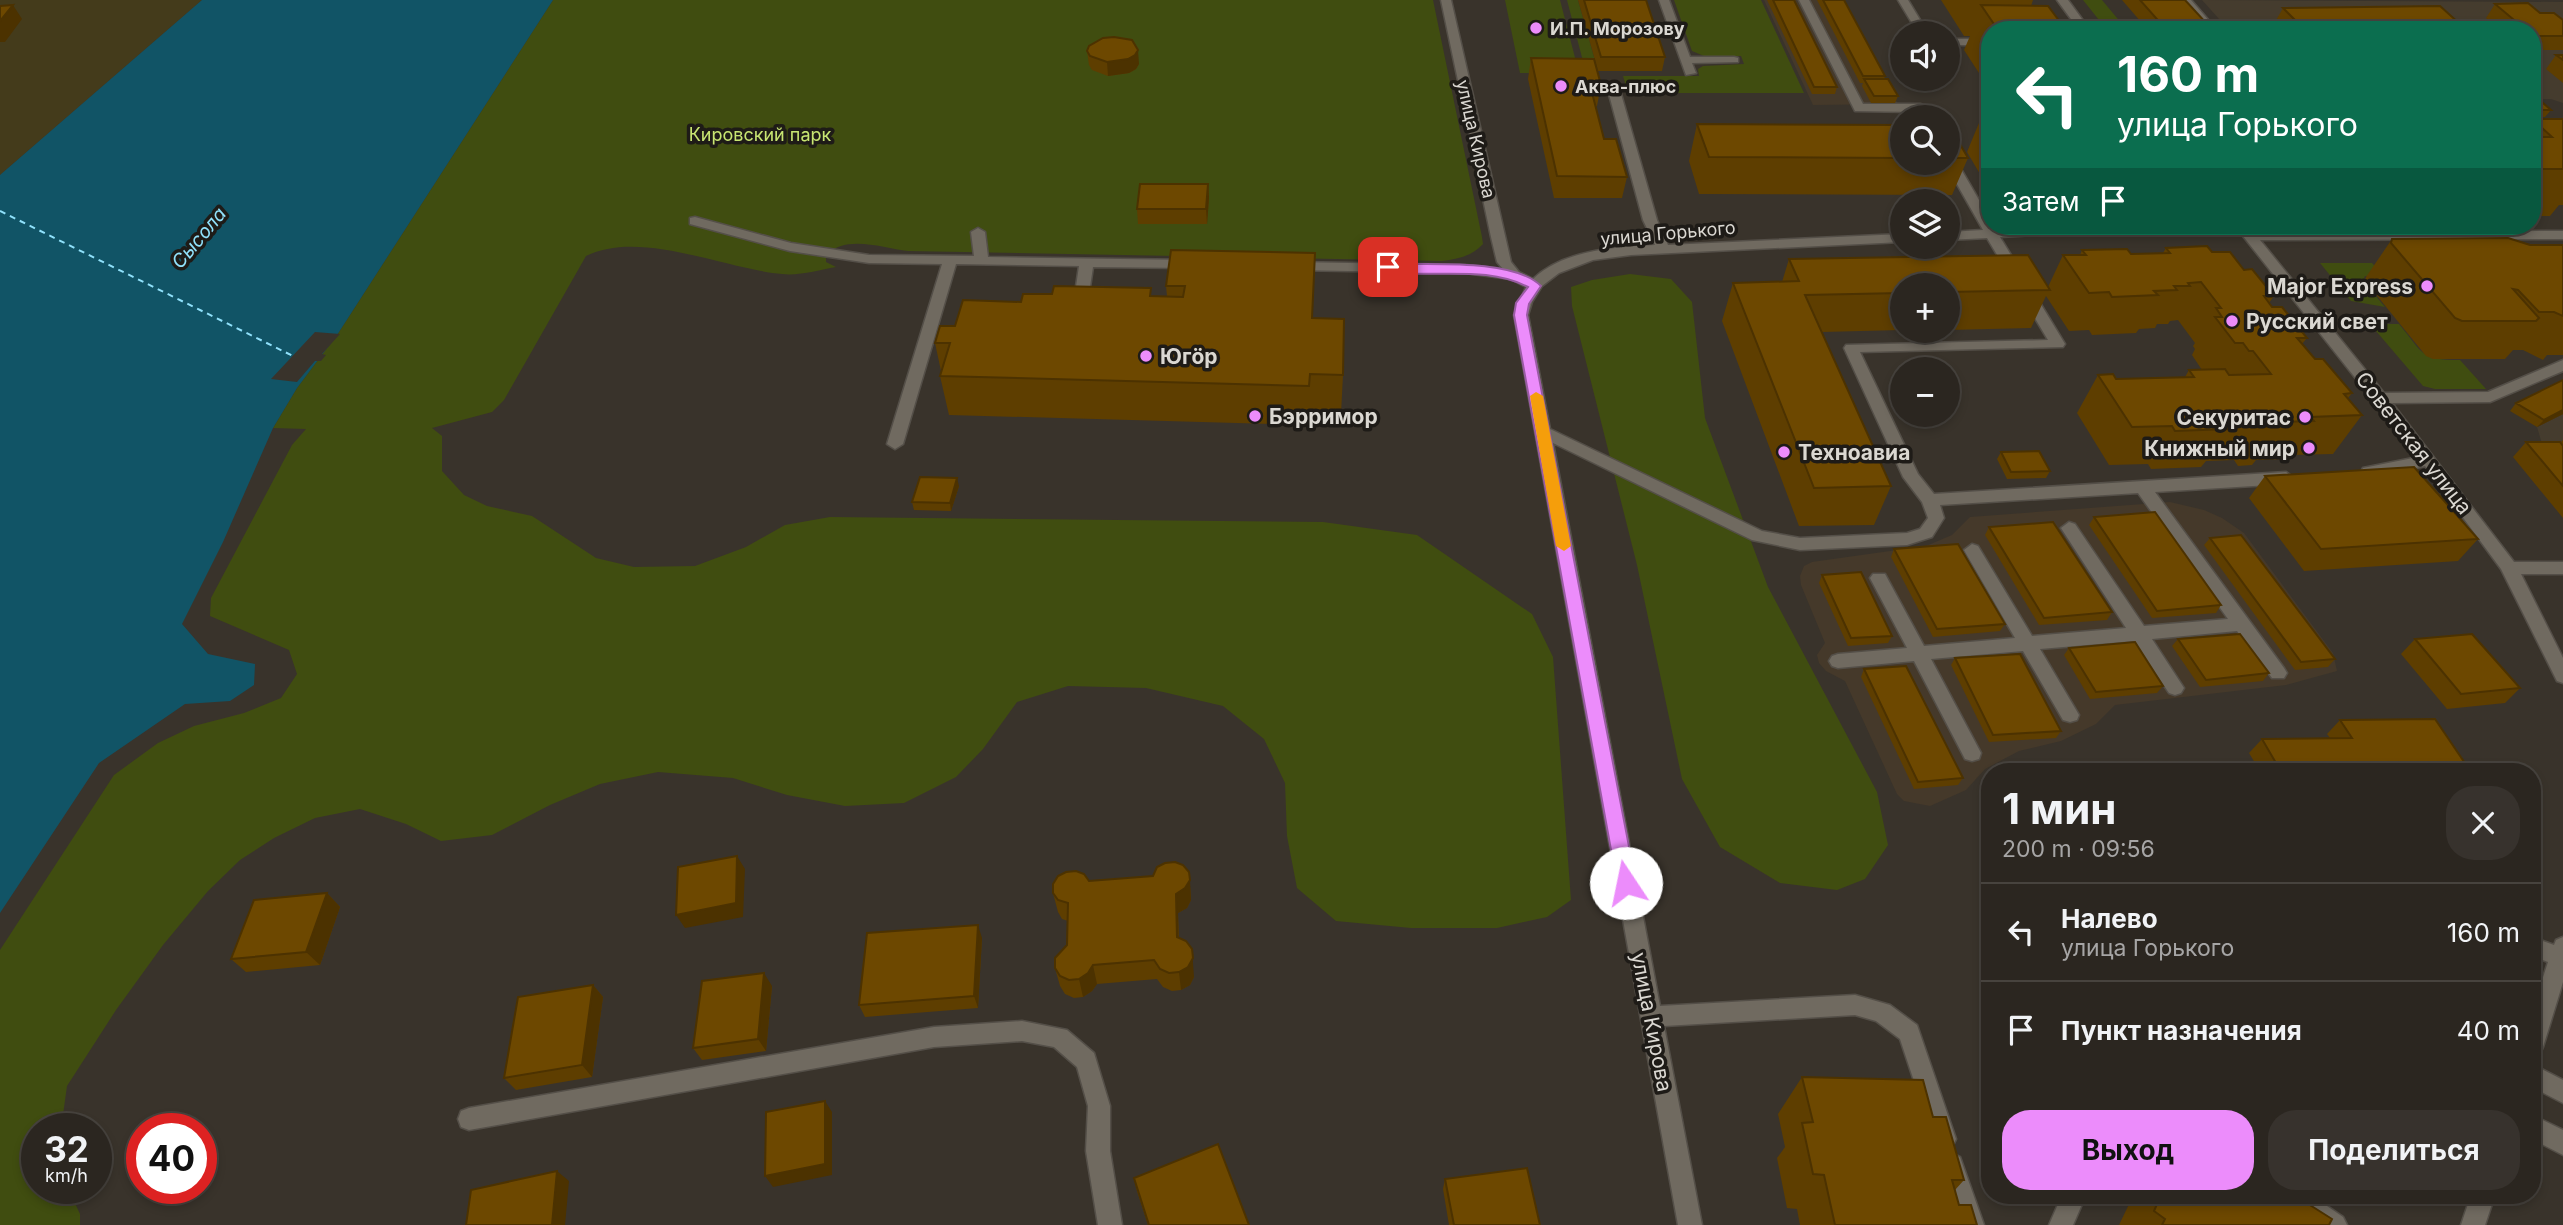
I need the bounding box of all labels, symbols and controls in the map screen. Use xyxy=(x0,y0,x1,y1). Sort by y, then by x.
place label: И.П. Морозову xyxy=(1550,18,1685,39)
marker: И.П. Морозову xyxy=(1528,20,1544,36)
map controls xyxy=(1890,21,1960,427)
button: sound xyxy=(1890,21,1960,91)
text: 160 m xyxy=(2117,45,2259,104)
icon: left xyxy=(2002,49,2093,140)
place label: Аква-плюс xyxy=(1575,76,1676,97)
street label: улица Кирова xyxy=(1452,78,1500,200)
marker: Аква-плюс xyxy=(1553,78,1569,94)
button: search xyxy=(1890,105,1960,175)
text: улица Горького xyxy=(2117,105,2358,144)
park label: Кировский парк xyxy=(689,124,832,145)
icon: arrive xyxy=(2094,182,2132,220)
text: Затем xyxy=(2002,186,2080,217)
button: layers xyxy=(1890,189,1960,259)
water label: Сысола xyxy=(167,202,231,273)
street label: улица Горького xyxy=(1600,217,1736,249)
pin xyxy=(1358,237,1418,297)
icon: arrive xyxy=(1369,248,1407,286)
button: + xyxy=(1890,273,1960,343)
place label: Major Express xyxy=(2267,274,2413,299)
marker: Major Express xyxy=(2419,278,2435,294)
place label: Русский свет xyxy=(2246,309,2388,334)
marker: Русский свет xyxy=(2224,313,2240,329)
place label: Югöр xyxy=(1160,344,1218,369)
marker: Югöр xyxy=(1138,348,1154,364)
button: − xyxy=(1890,357,1960,427)
street label: Советская улица xyxy=(2351,367,2477,519)
place label: Бэрримор xyxy=(1269,404,1378,429)
place label: Секуритас xyxy=(2177,405,2291,430)
marker: Бэрримор xyxy=(1247,408,1263,424)
marker: Секуритас xyxy=(2297,409,2313,425)
place label: Книжный мир xyxy=(2144,436,2295,461)
place label: Техноавиа xyxy=(1798,440,1910,465)
marker: Книжный мир xyxy=(2301,440,2317,456)
marker: Техноавиа xyxy=(1776,444,1792,460)
text: 1 мин xyxy=(2002,783,2116,834)
button: close xyxy=(2446,786,2520,860)
text: 200 m · 09:56 xyxy=(2002,835,2155,863)
position arrow xyxy=(1589,846,1663,920)
text: Налево xyxy=(2061,903,2158,934)
icon: left xyxy=(2002,913,2040,951)
text: 160 m xyxy=(2447,917,2520,948)
text: улица Горького xyxy=(2061,934,2234,962)
street label: улица Кирова xyxy=(1626,950,1678,1094)
icon: arrive xyxy=(2002,1011,2040,1049)
text: Пункт назначения xyxy=(2061,1015,2302,1046)
text: 40 m xyxy=(2457,1015,2520,1046)
button: Выход xyxy=(2002,1110,2254,1190)
button: Поделиться xyxy=(2268,1110,2520,1190)
speed limit sign: 40 xyxy=(126,1113,217,1204)
text: 32 xyxy=(44,1128,89,1170)
text: km/h xyxy=(45,1165,88,1186)

